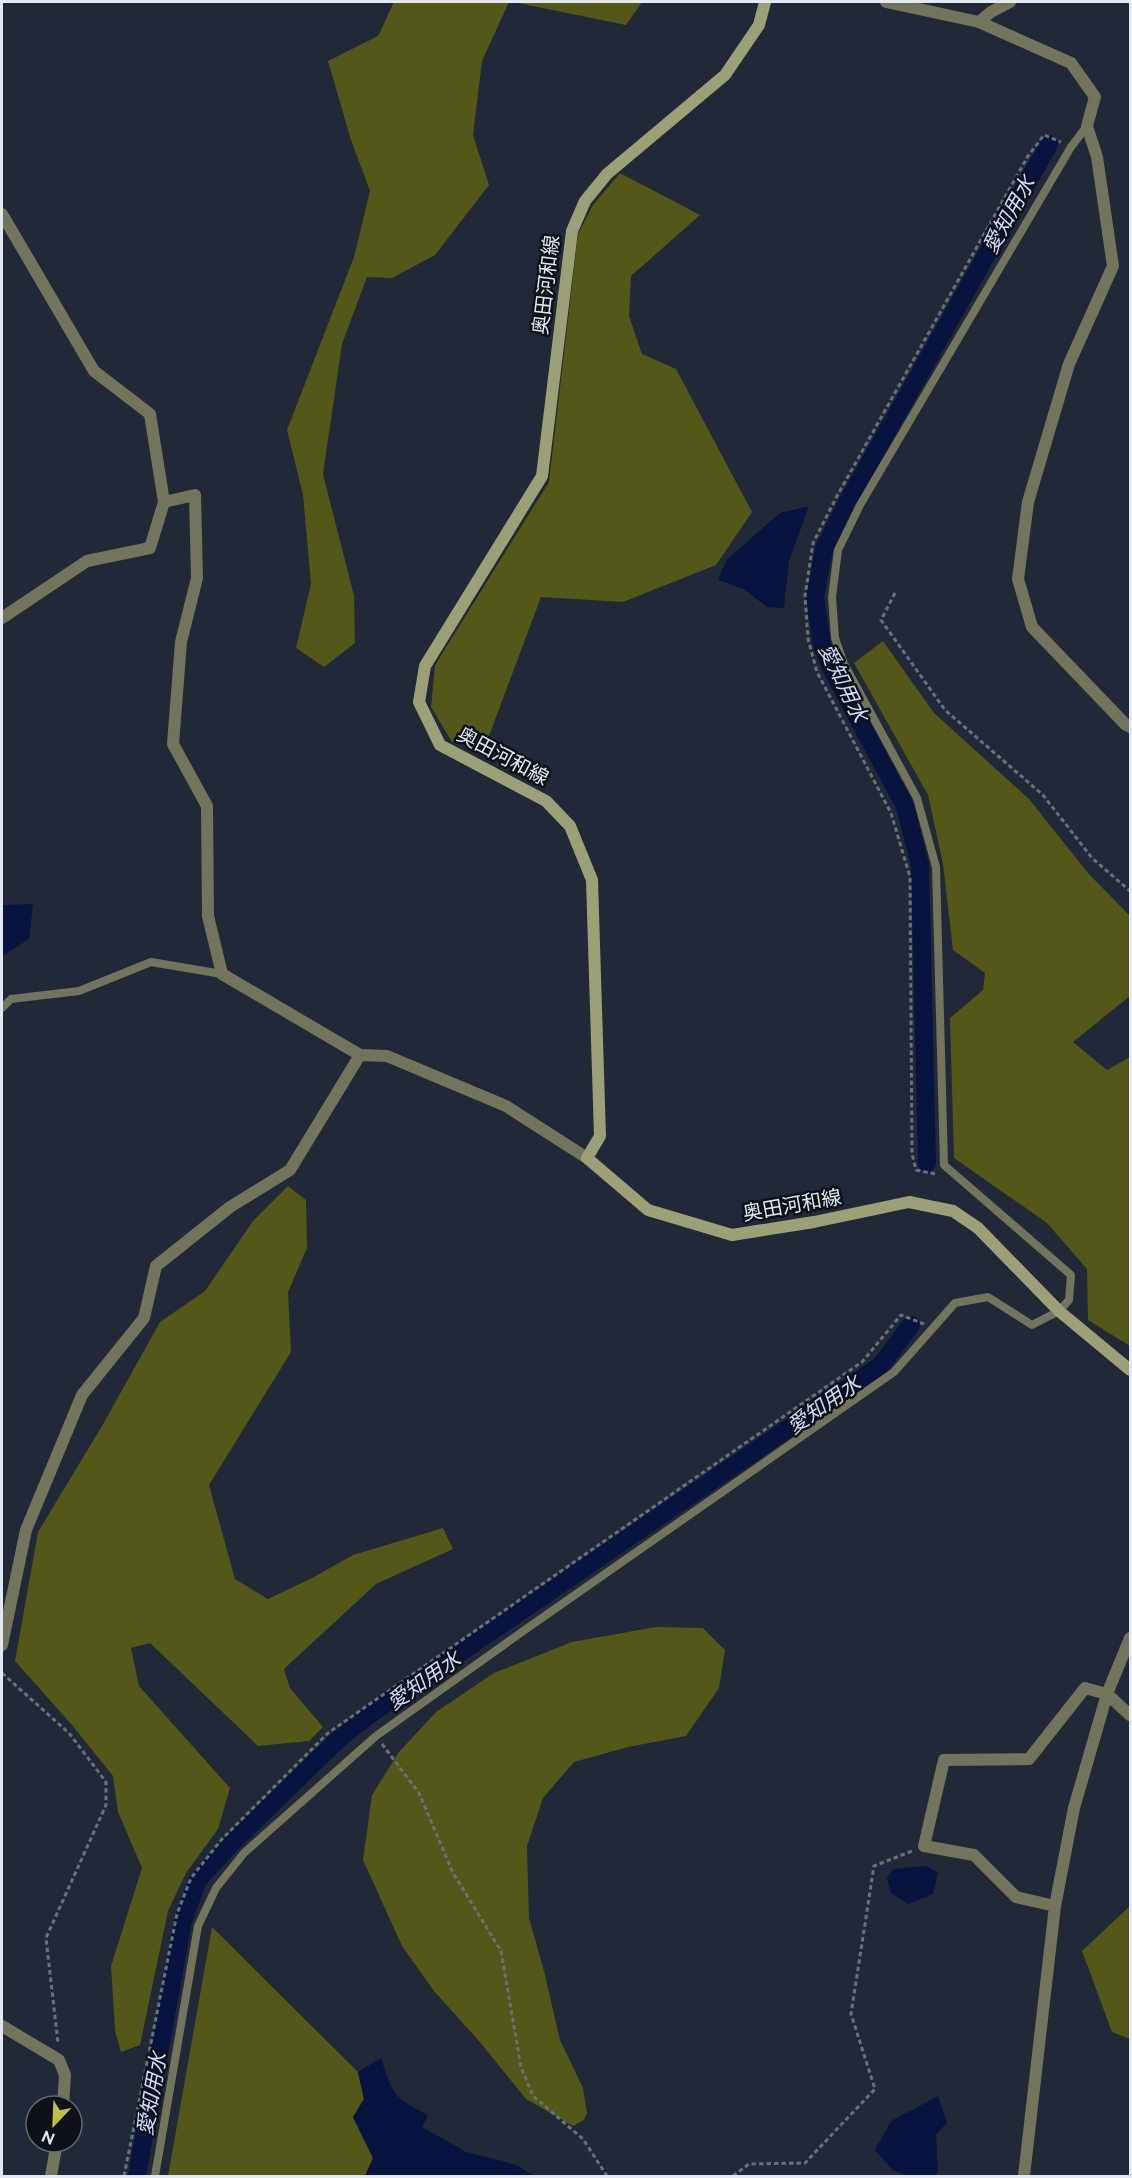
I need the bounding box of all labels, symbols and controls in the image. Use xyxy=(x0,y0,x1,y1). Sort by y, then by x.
water label: 愛知用水 xyxy=(977,170,1041,258)
street label: 奥田河和線 xyxy=(528,234,564,336)
water label: 愛知用水 xyxy=(814,640,874,728)
street label: 奥田河和線 xyxy=(453,722,553,790)
street label: 奥田河和線 xyxy=(741,1184,843,1226)
water label: 愛知用水 xyxy=(782,1369,867,1439)
water label: 愛知用水 xyxy=(382,1645,467,1715)
water label: 愛知用水 xyxy=(132,2048,171,2137)
north arrow xyxy=(24,2094,84,2154)
text: N xyxy=(39,2126,58,2148)

